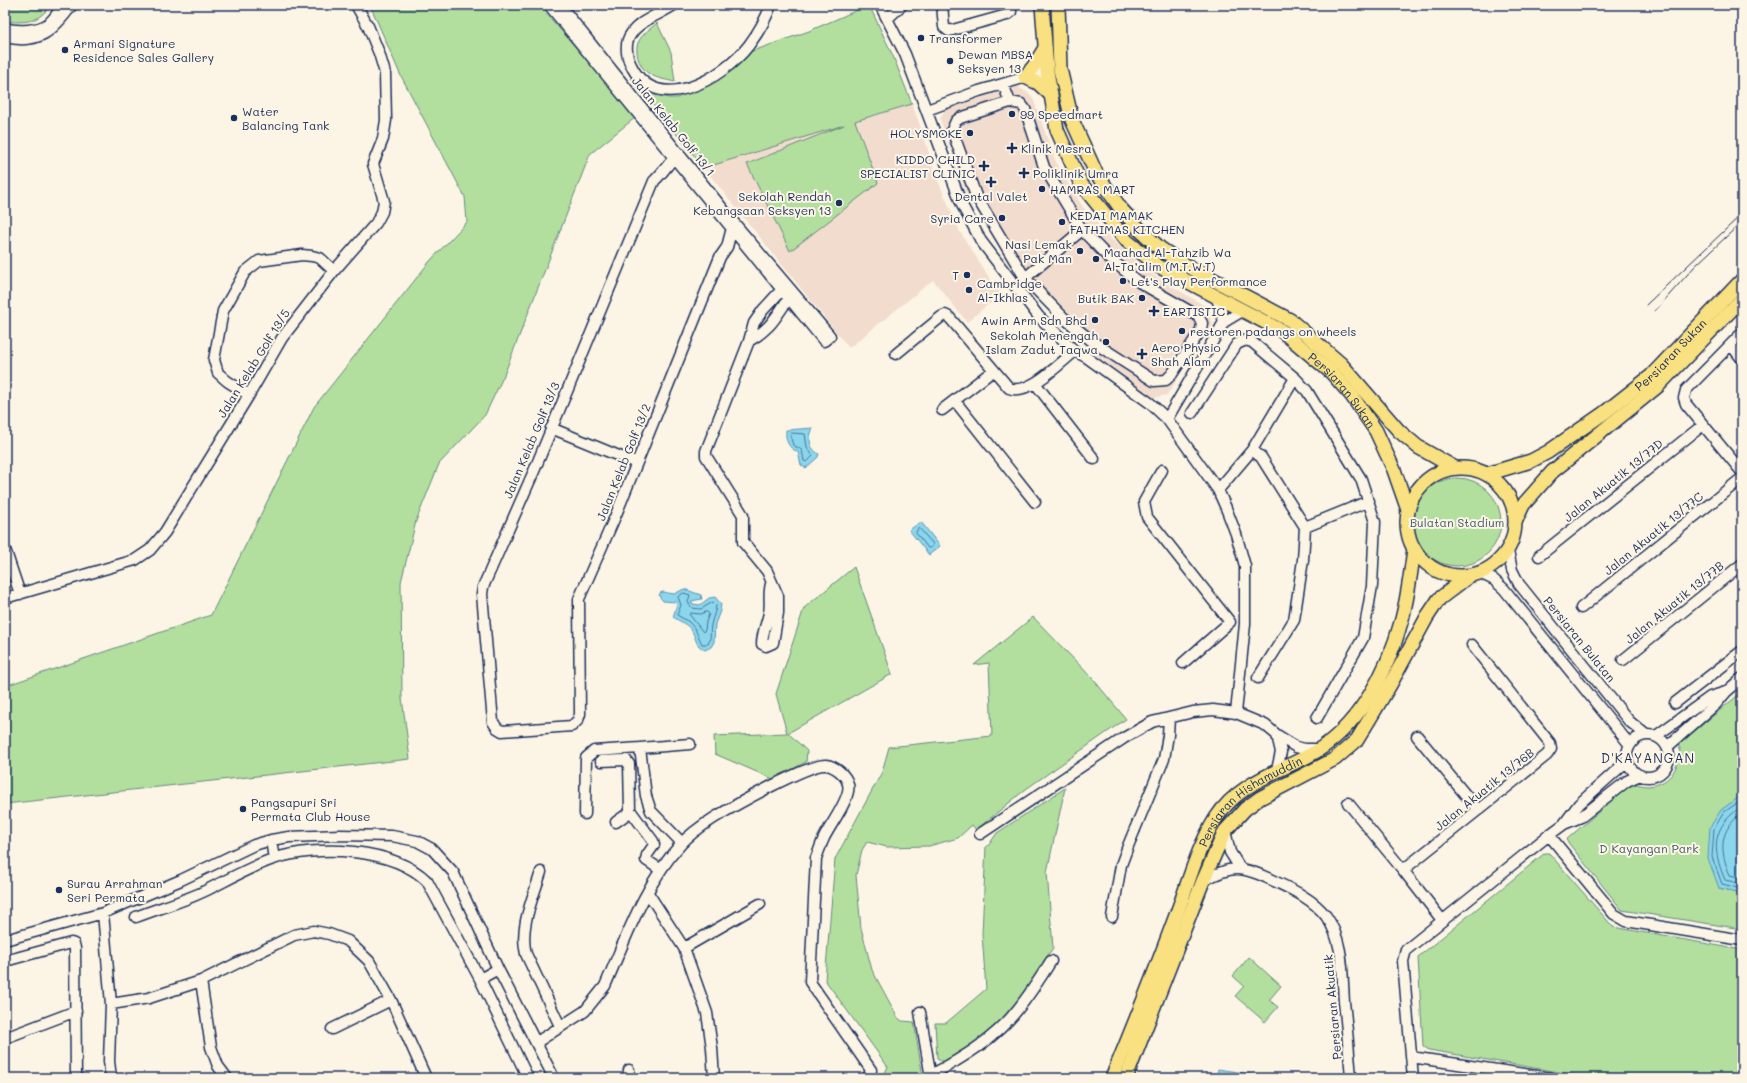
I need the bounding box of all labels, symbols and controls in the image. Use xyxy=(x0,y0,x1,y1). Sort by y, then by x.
place label: Transformer xyxy=(929,30,1003,46)
marker: Transformer xyxy=(916,33,926,43)
place label: Armani Signature Residence Sales Gallery xyxy=(73,35,214,65)
marker: Armani Signature Residence Sales Gallery xyxy=(60,45,70,55)
place label: Dewan MBSA Seksyen 13 xyxy=(958,46,1033,76)
marker: Dewan MBSA Seksyen 13 xyxy=(945,56,955,66)
street label: Jalan Kelab Golf 13/1 xyxy=(629,73,719,179)
place label: Water Balancing Tank xyxy=(242,103,329,133)
place label: 99 Speedmart xyxy=(1020,106,1103,122)
marker: 99 Speedmart xyxy=(1007,109,1017,119)
marker: Water Balancing Tank xyxy=(229,113,239,123)
place label: HOLYSMOKE xyxy=(890,125,962,141)
marker: HOLYSMOKE xyxy=(965,128,975,138)
place label: Klinik Mesra xyxy=(1021,140,1092,156)
marker: Klinik Mesra xyxy=(1006,142,1018,154)
place label: KIDDO CHILD SPECIALIST CLINIC xyxy=(860,151,975,181)
marker: KIDDO CHILD SPECIALIST CLINIC xyxy=(978,160,990,172)
place label: Poliklinik Umra xyxy=(1033,165,1119,181)
marker: Poliklinik Umra xyxy=(1018,167,1030,179)
marker: Dental Valet xyxy=(985,176,997,188)
place label: HAMRAS MART xyxy=(1050,181,1136,197)
marker: HAMRAS MART xyxy=(1037,184,1047,194)
place label: Sekolah Rendah Kebangsaan Seksyen 13 xyxy=(693,188,831,218)
place label: Dental Valet xyxy=(955,188,1027,204)
marker: Sekolah Rendah Kebangsaan Seksyen 13 xyxy=(834,198,844,208)
place label: KEDAI MAMAK FATHIMAS KITCHEN xyxy=(1070,207,1185,237)
place label: Syria Care xyxy=(930,210,994,226)
marker: Syria Care xyxy=(997,213,1007,223)
marker: KEDAI MAMAK FATHIMAS KITCHEN xyxy=(1057,217,1067,227)
place label: Nasi Lemak Pak Man xyxy=(1005,236,1072,266)
place label: Maahad Al-Tahzib Wa Al-Ta’alim (M.T.W.T) xyxy=(1104,244,1231,274)
marker: Nasi Lemak Pak Man xyxy=(1075,246,1085,256)
marker: Maahad Al-Tahzib Wa Al-Ta’alim (M.T.W.T) xyxy=(1091,254,1101,264)
place label: T xyxy=(952,267,959,283)
marker: T xyxy=(962,270,972,280)
place label: Let's Play Performance xyxy=(1131,273,1267,289)
place label: Cambridge Al-Ikhlas xyxy=(977,275,1042,305)
marker: Let's Play Performance xyxy=(1118,276,1128,286)
marker: Cambridge Al-Ikhlas xyxy=(964,285,974,295)
place label: Butik BAK xyxy=(1078,290,1135,306)
marker: Butik BAK xyxy=(1137,293,1147,303)
place label: EARTISTIC xyxy=(1163,303,1226,319)
marker: EARTISTIC xyxy=(1148,305,1160,317)
street label: Jalan Kelab Golf 13/5 xyxy=(213,306,293,420)
place label: Awin Arm Sdn Bhd xyxy=(981,312,1087,328)
marker: Awin Arm Sdn Bhd xyxy=(1090,315,1100,325)
street label: Persiaran Sukan xyxy=(1631,315,1710,394)
place label: restoren padangs on wheels xyxy=(1190,323,1356,339)
marker: restoren padangs on wheels xyxy=(1177,326,1187,336)
place label: Sekolah Menengah Islam Zadut Taqwa xyxy=(986,327,1098,357)
marker: Sekolah Menengah Islam Zadut Taqwa xyxy=(1101,337,1111,347)
place label: Aero Physio Shah Alam xyxy=(1151,339,1221,369)
marker: Aero Physio Shah Alam xyxy=(1136,348,1148,360)
street label: Persiaran Sukan xyxy=(1305,349,1379,431)
street label: Jalan Kelab Golf 13/3 xyxy=(499,379,563,501)
street label: Jalan Kelab Golf 13/2 xyxy=(592,401,654,523)
street label: Jalan Akuatik 13/77D xyxy=(1560,435,1666,525)
street label: Jalan Akuatik 13/77C xyxy=(1600,488,1706,578)
park label: Bulatan Stadium xyxy=(1410,514,1504,530)
street label: Jalan Akuatik 13/77B xyxy=(1621,557,1727,647)
street label: Persiaran Bulatan xyxy=(1541,593,1619,685)
street label: Jalan Akuatik 13/76B xyxy=(1431,744,1537,834)
district label: D'KAYANGAN xyxy=(1601,749,1695,766)
street label: Persiaran Hishamuddin xyxy=(1194,752,1305,849)
place label: Pangsapuri Sri Permata Club House xyxy=(251,794,371,824)
marker: Pangsapuri Sri Permata Club House xyxy=(238,804,248,814)
park label: D Kayangan Park xyxy=(1599,840,1699,856)
place label: Surau Arrahman Seri Permata xyxy=(67,875,163,905)
marker: Surau Arrahman Seri Permata xyxy=(54,885,64,895)
street label: Persiaran Akuatik xyxy=(1319,954,1345,1060)

